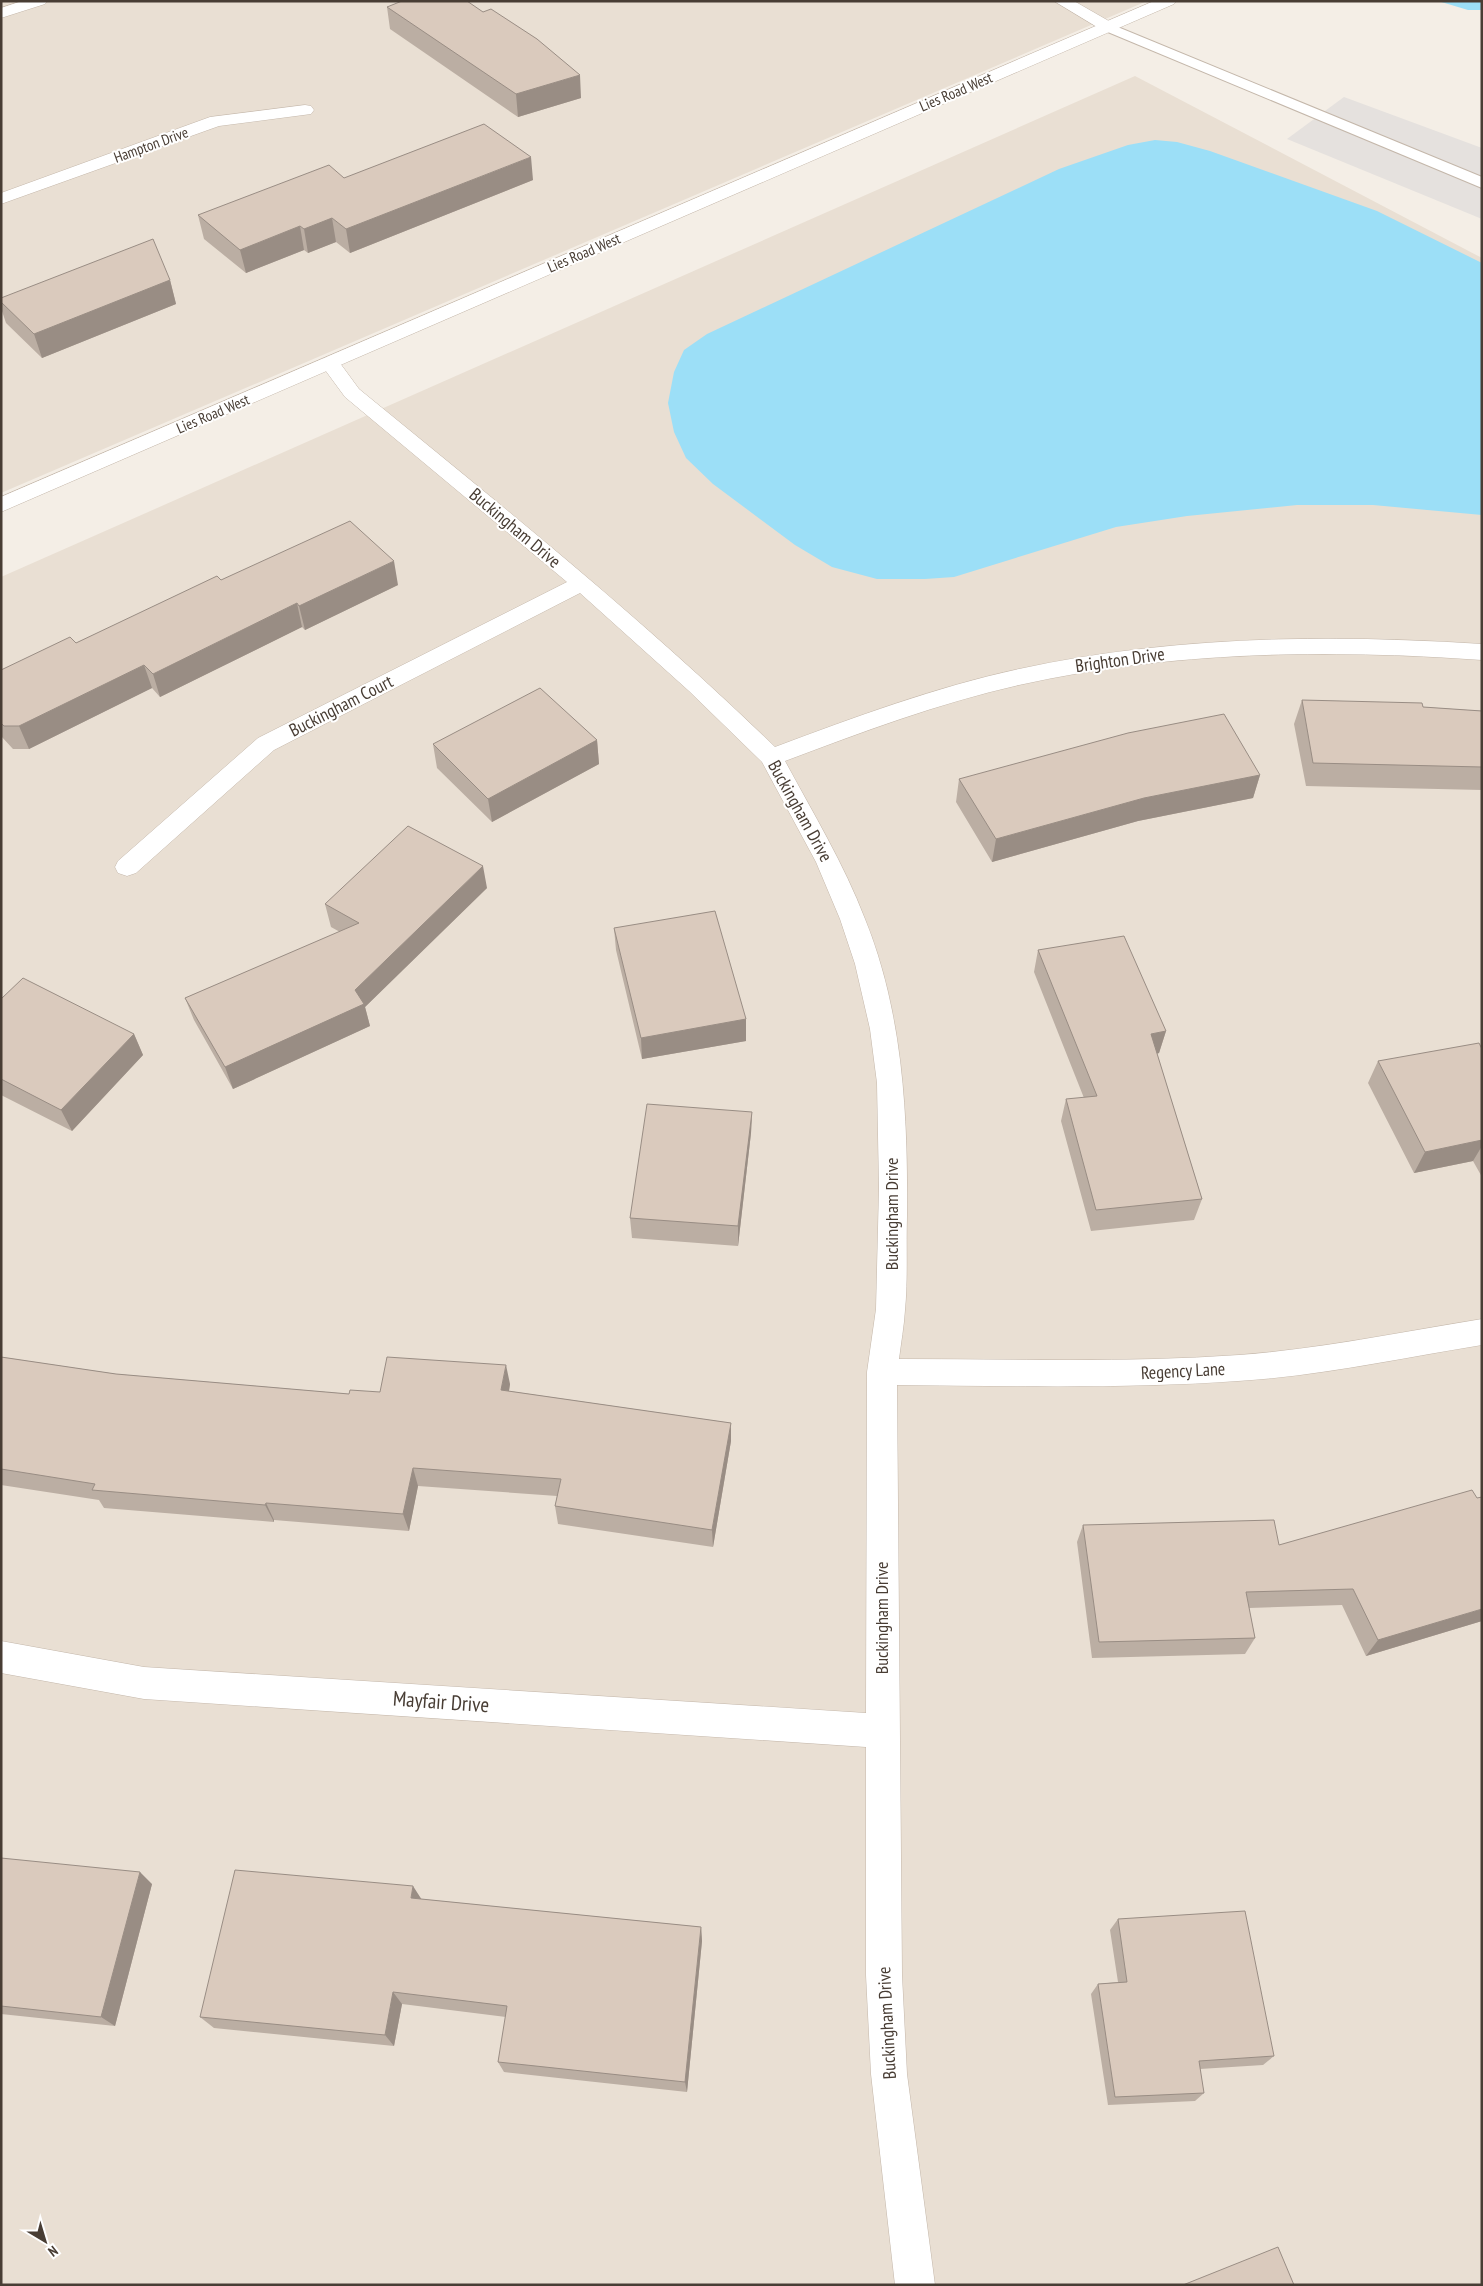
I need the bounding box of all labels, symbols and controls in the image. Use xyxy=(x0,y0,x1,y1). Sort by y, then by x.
street label: Lies Road West xyxy=(916,68,995,115)
street label: Hampton Drive xyxy=(111,122,191,167)
street label: Lies Road West xyxy=(544,229,623,276)
street label: Lies Road West xyxy=(173,390,252,437)
street label: Buckingham Drive xyxy=(465,483,566,573)
street label: Brighton Drive xyxy=(1074,642,1166,677)
street label: Buckingham Court xyxy=(285,670,397,742)
street label: Buckingham Drive xyxy=(763,756,838,866)
street label: Buckingham Drive xyxy=(880,1158,903,1270)
street label: Regency Lane xyxy=(1140,1357,1226,1384)
street label: Buckingham Drive xyxy=(870,1562,893,1674)
street label: Mayfair Drive xyxy=(392,1685,490,1718)
street label: Buckingham Drive xyxy=(872,1966,901,2080)
north arrow xyxy=(20,2216,70,2266)
text: N xyxy=(44,2242,62,2261)

